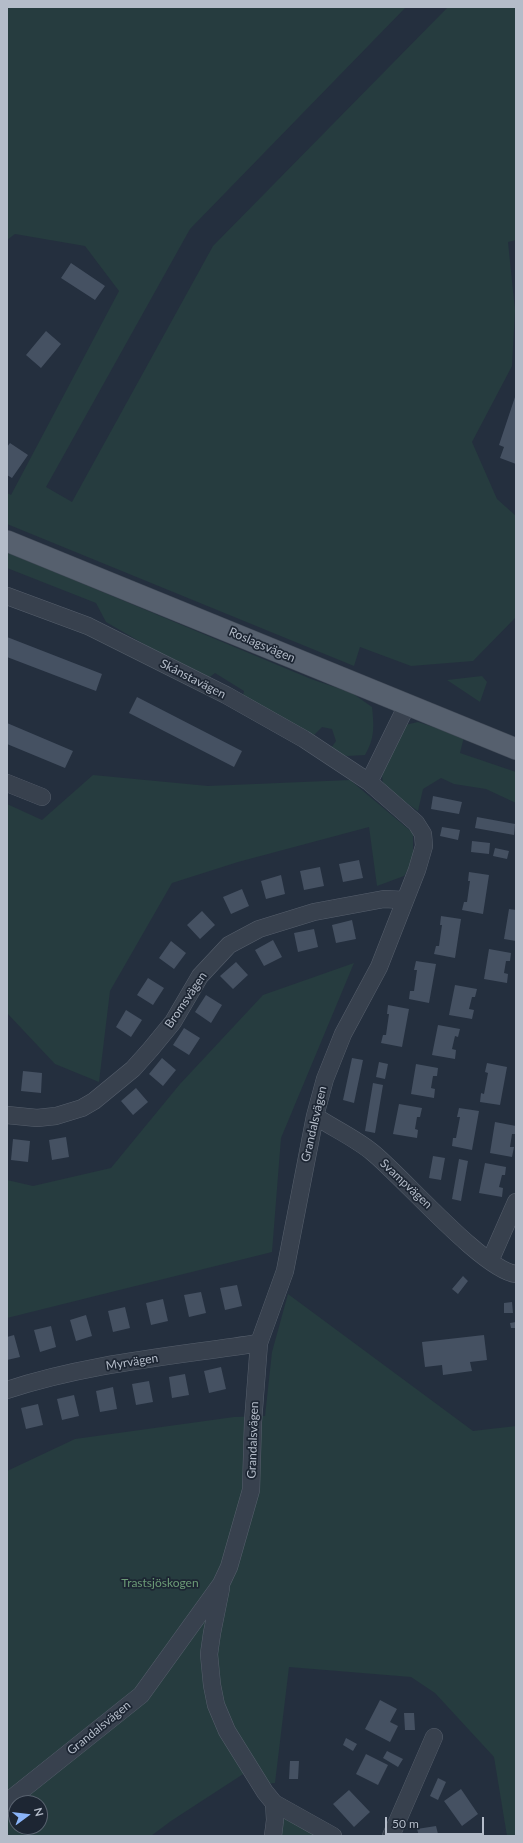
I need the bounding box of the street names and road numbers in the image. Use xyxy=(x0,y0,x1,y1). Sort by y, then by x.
street label: Roslagsvägen xyxy=(227,625,297,665)
street label: Skånstavägen xyxy=(158,656,228,702)
street label: Bromsvägen xyxy=(162,969,210,1031)
street label: Grandalsvägen xyxy=(298,1085,330,1163)
street label: Svampvägen xyxy=(377,1156,435,1212)
street label: Myrvägen xyxy=(105,1351,159,1373)
street label: Grandalsvägen xyxy=(244,1401,262,1479)
street label: Grandalsvägen xyxy=(64,1698,134,1758)

